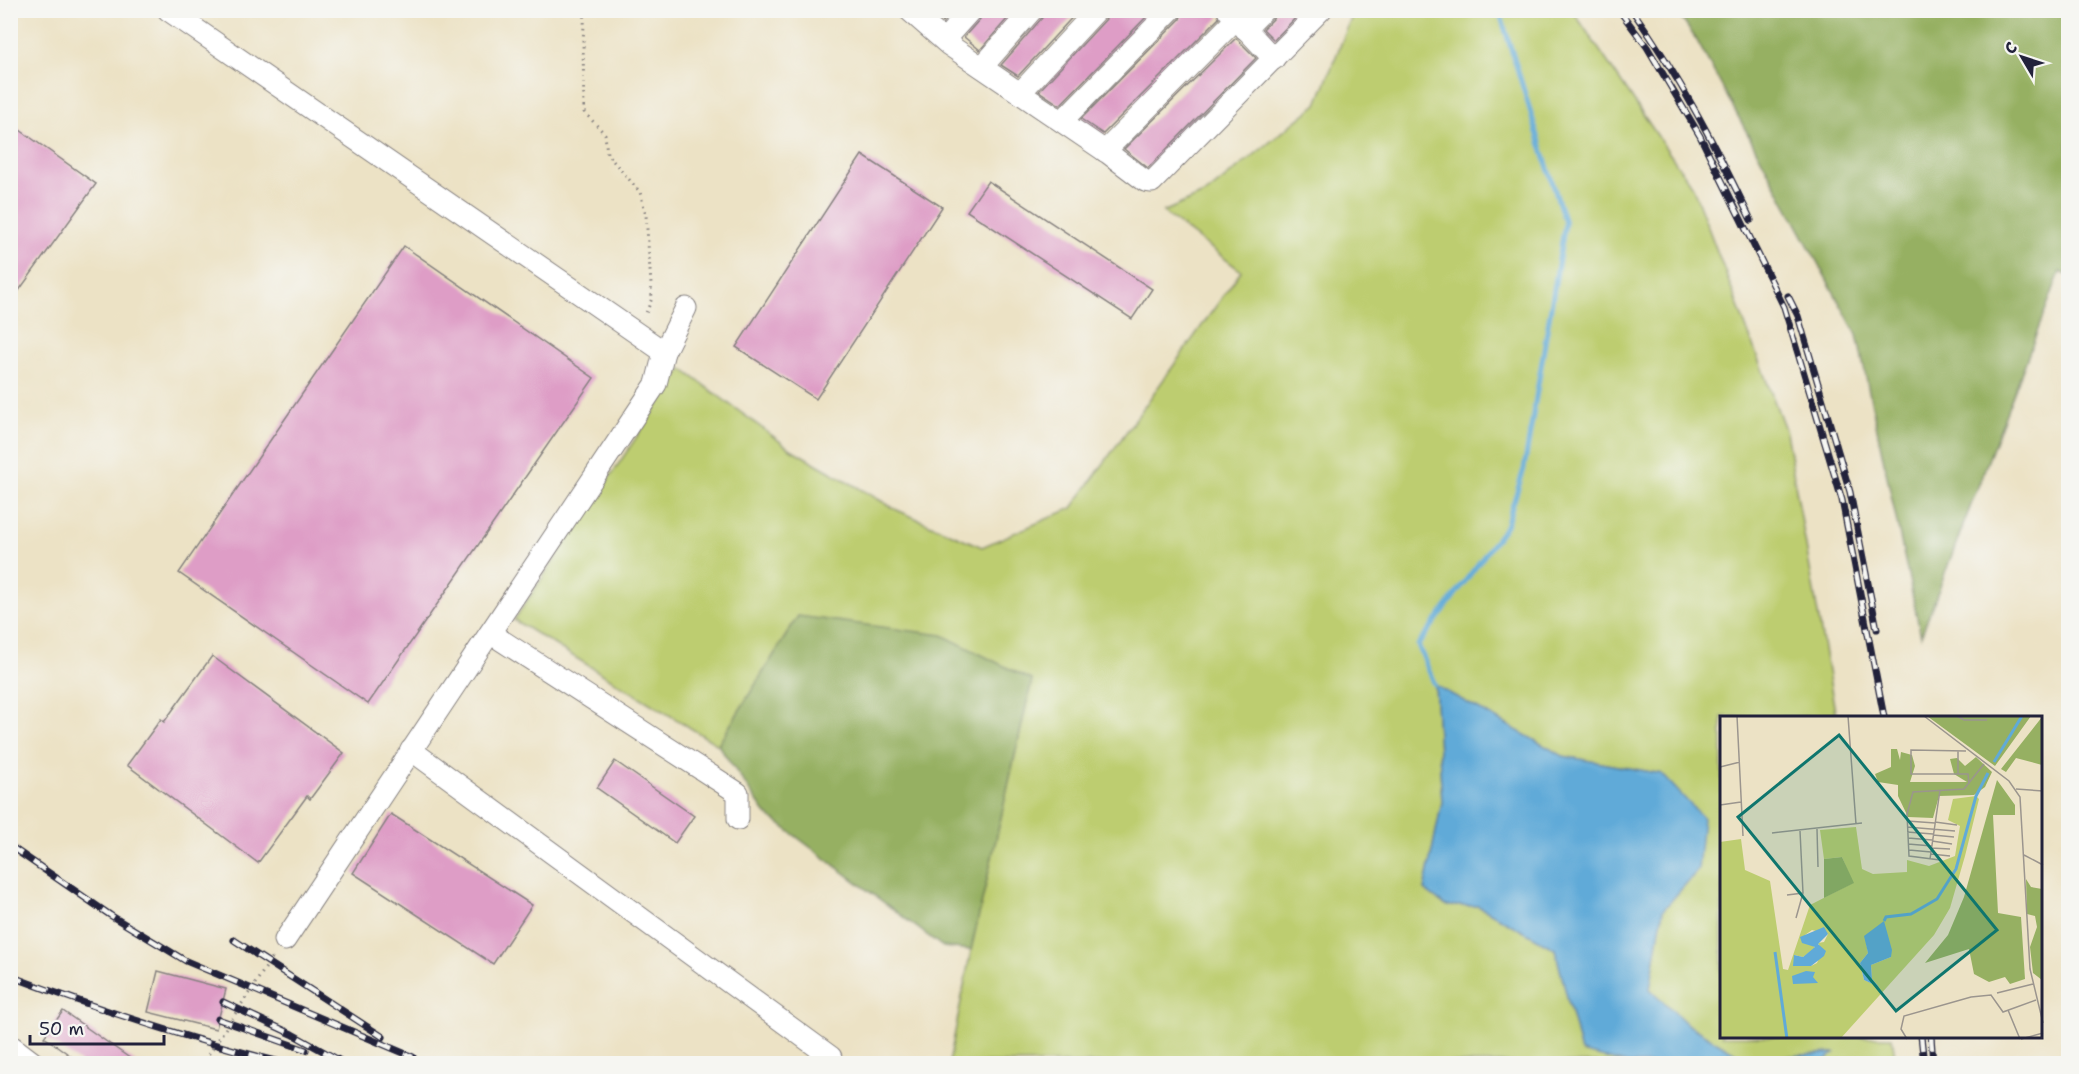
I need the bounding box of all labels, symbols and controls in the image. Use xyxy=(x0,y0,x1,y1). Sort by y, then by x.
north arrow xyxy=(1992,27,2052,87)
text: С xyxy=(1999,37,2022,58)
inset map xyxy=(1720,716,2043,1038)
scale bar xyxy=(30,1008,164,1046)
text: 50 m xyxy=(39,1017,84,1041)

